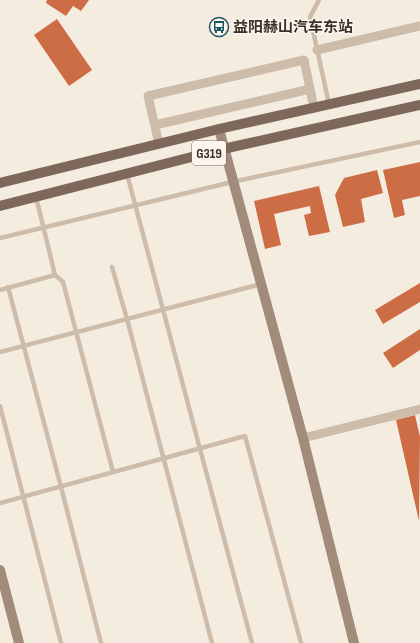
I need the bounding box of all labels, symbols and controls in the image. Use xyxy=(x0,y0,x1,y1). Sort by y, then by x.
bus stop icon: 益阳赫山汽车东站 xyxy=(208,16,230,38)
place label: 益阳赫山汽车东站 xyxy=(233,18,353,37)
road number: G319 xyxy=(192,141,226,165)

